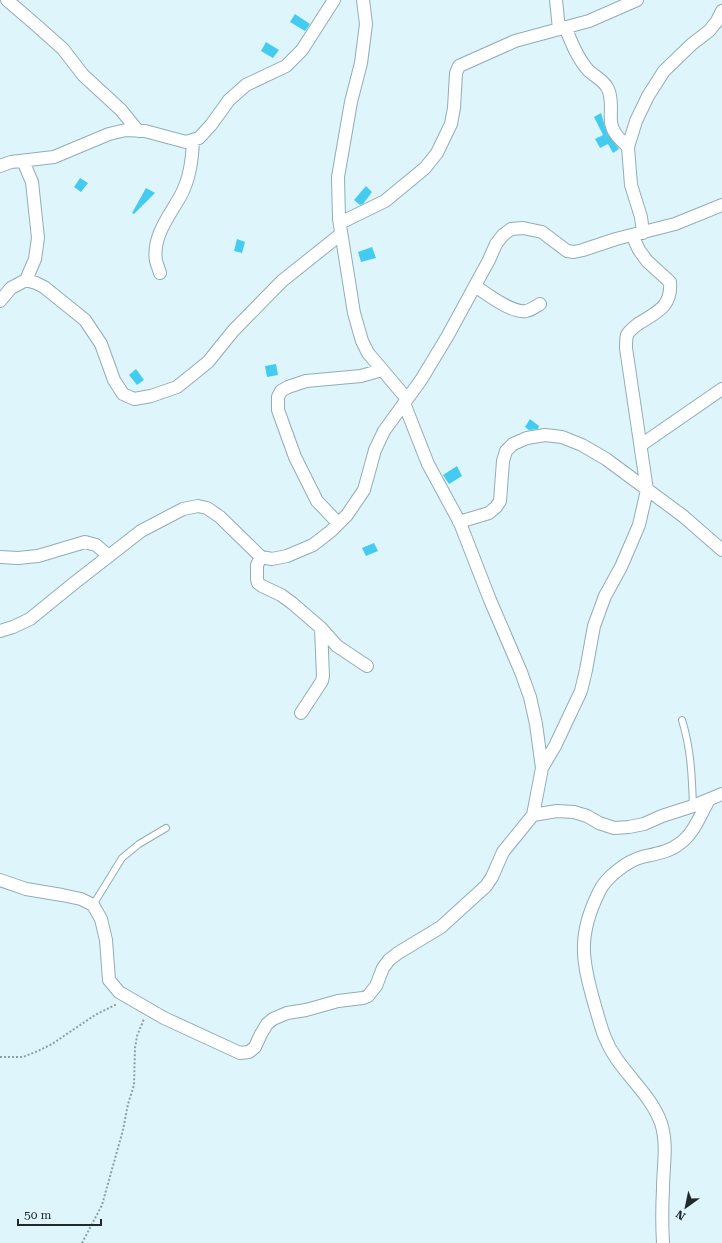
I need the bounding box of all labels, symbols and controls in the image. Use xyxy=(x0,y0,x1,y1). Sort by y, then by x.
north arrow xyxy=(666,1187,706,1227)
scale bar xyxy=(18,1201,101,1227)
text: N xyxy=(673,1207,688,1223)
text: 50 m xyxy=(24,1208,51,1222)

